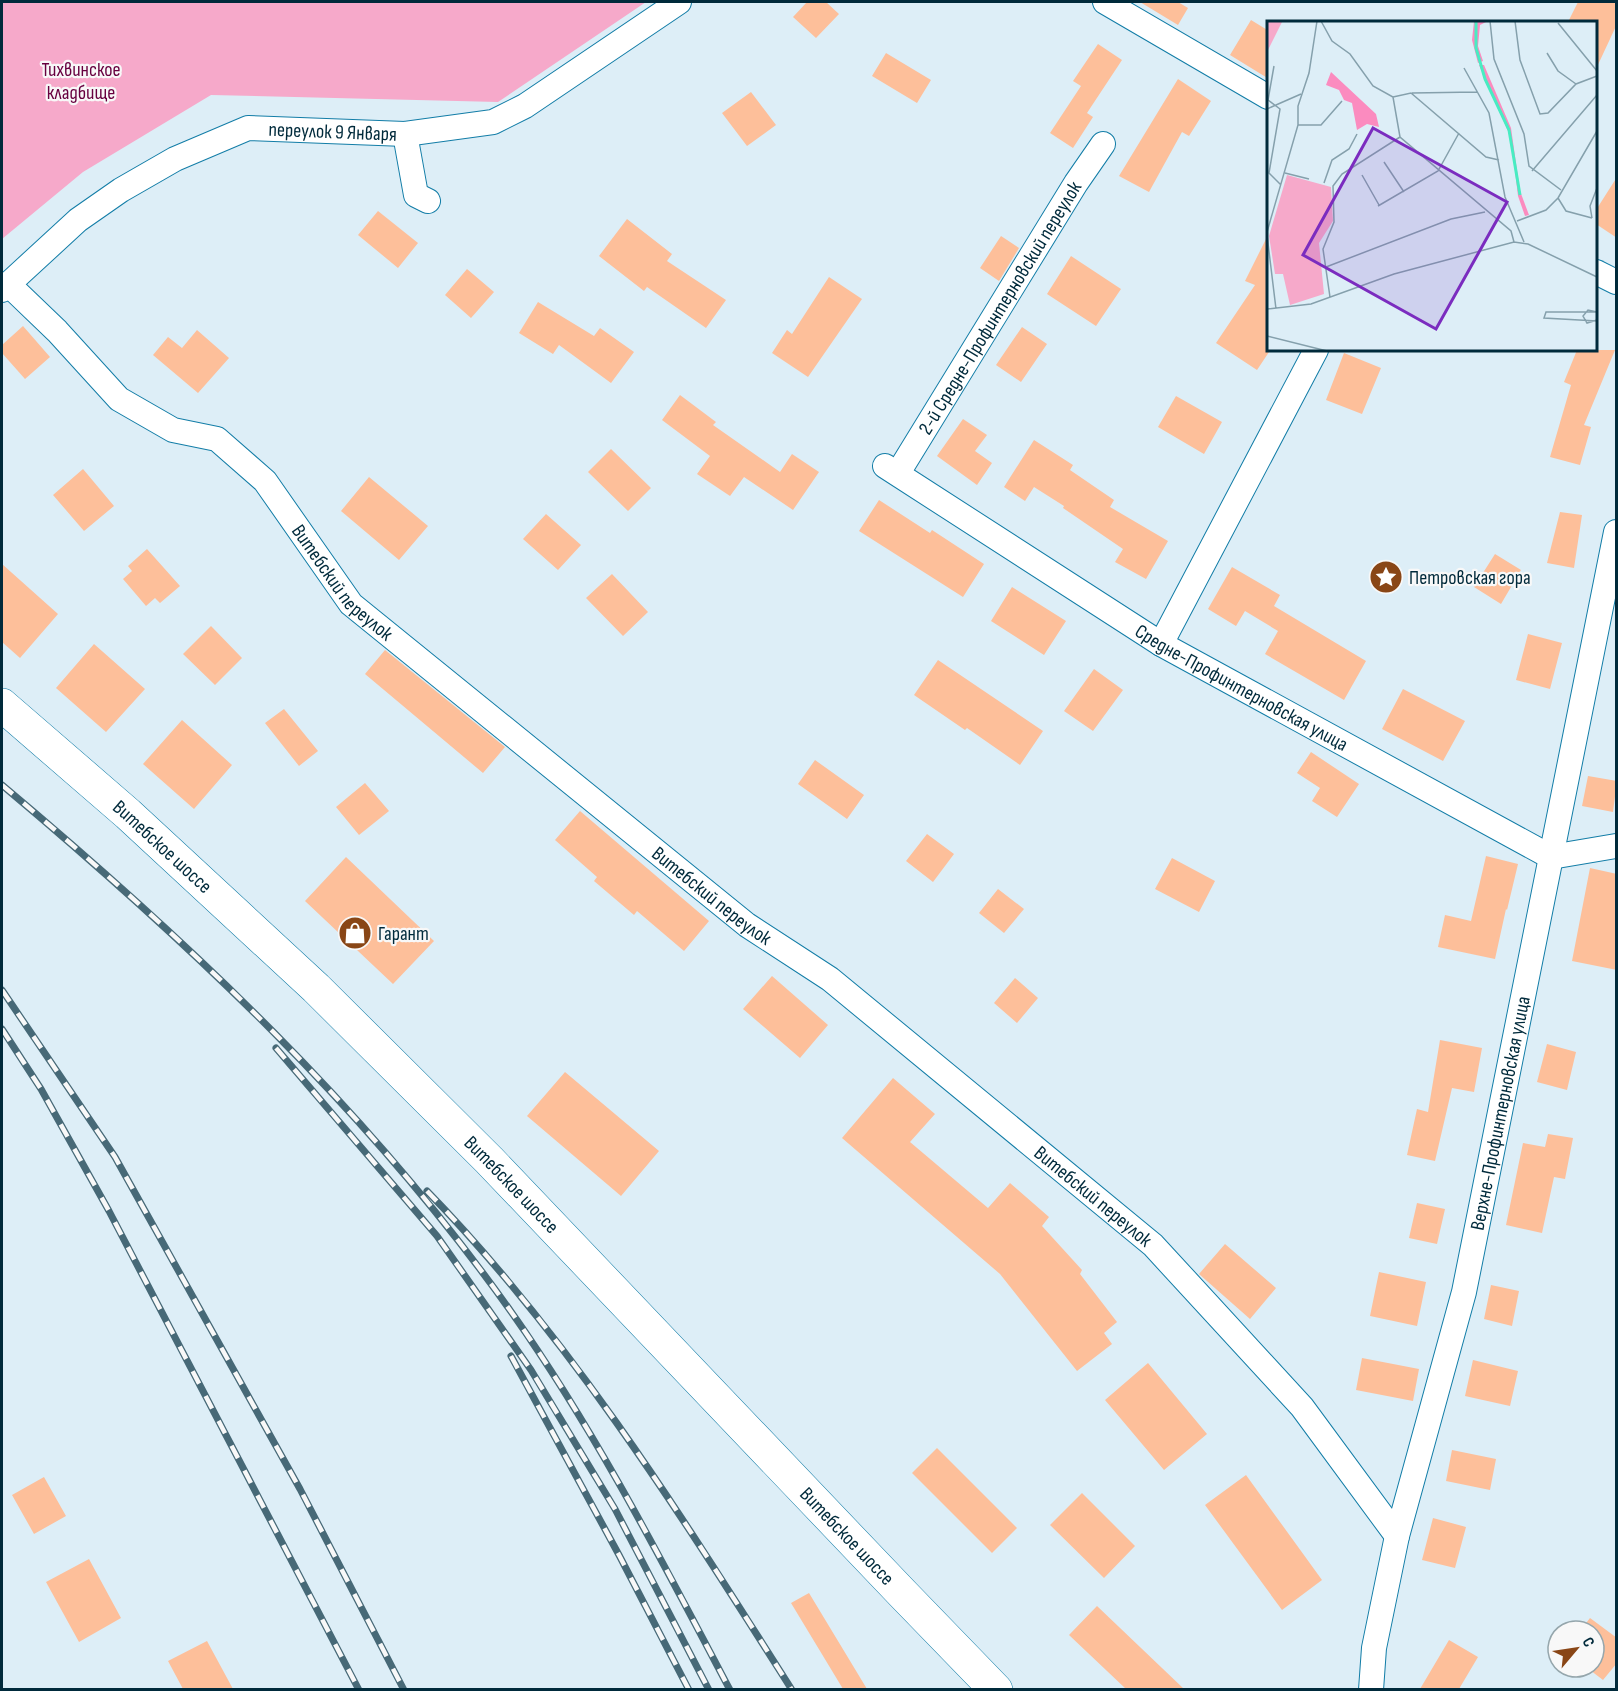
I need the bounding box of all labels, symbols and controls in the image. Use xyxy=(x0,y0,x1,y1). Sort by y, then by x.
inset map xyxy=(1267,21,1597,351)
park label: Тихвинское кладбище xyxy=(41,58,121,105)
street label: переулок 9 Января xyxy=(268,118,397,147)
street label: 2-й Средне-Профинтерновский переулок xyxy=(914,177,1087,439)
street label: Витебский переулок xyxy=(286,520,398,646)
place icon: Петровская гора xyxy=(1368,559,1404,595)
place label: Петровская гора xyxy=(1409,566,1531,590)
street label: Средне-Профинтерновская улица xyxy=(1130,619,1352,757)
street label: Витебское шоссе xyxy=(108,795,217,899)
street label: Витебский переулок xyxy=(647,842,776,951)
shop icon: Гарант xyxy=(337,915,373,951)
place label: Гарант xyxy=(378,922,429,946)
street label: Верхне-Профинтерновская улица xyxy=(1466,994,1536,1232)
street label: Витебское шоссе xyxy=(459,1131,564,1239)
street label: Витебский переулок xyxy=(1029,1141,1157,1252)
street label: Витебское шоссе xyxy=(794,1482,899,1590)
north arrow xyxy=(1546,1619,1606,1679)
text: С xyxy=(1578,1634,1598,1651)

